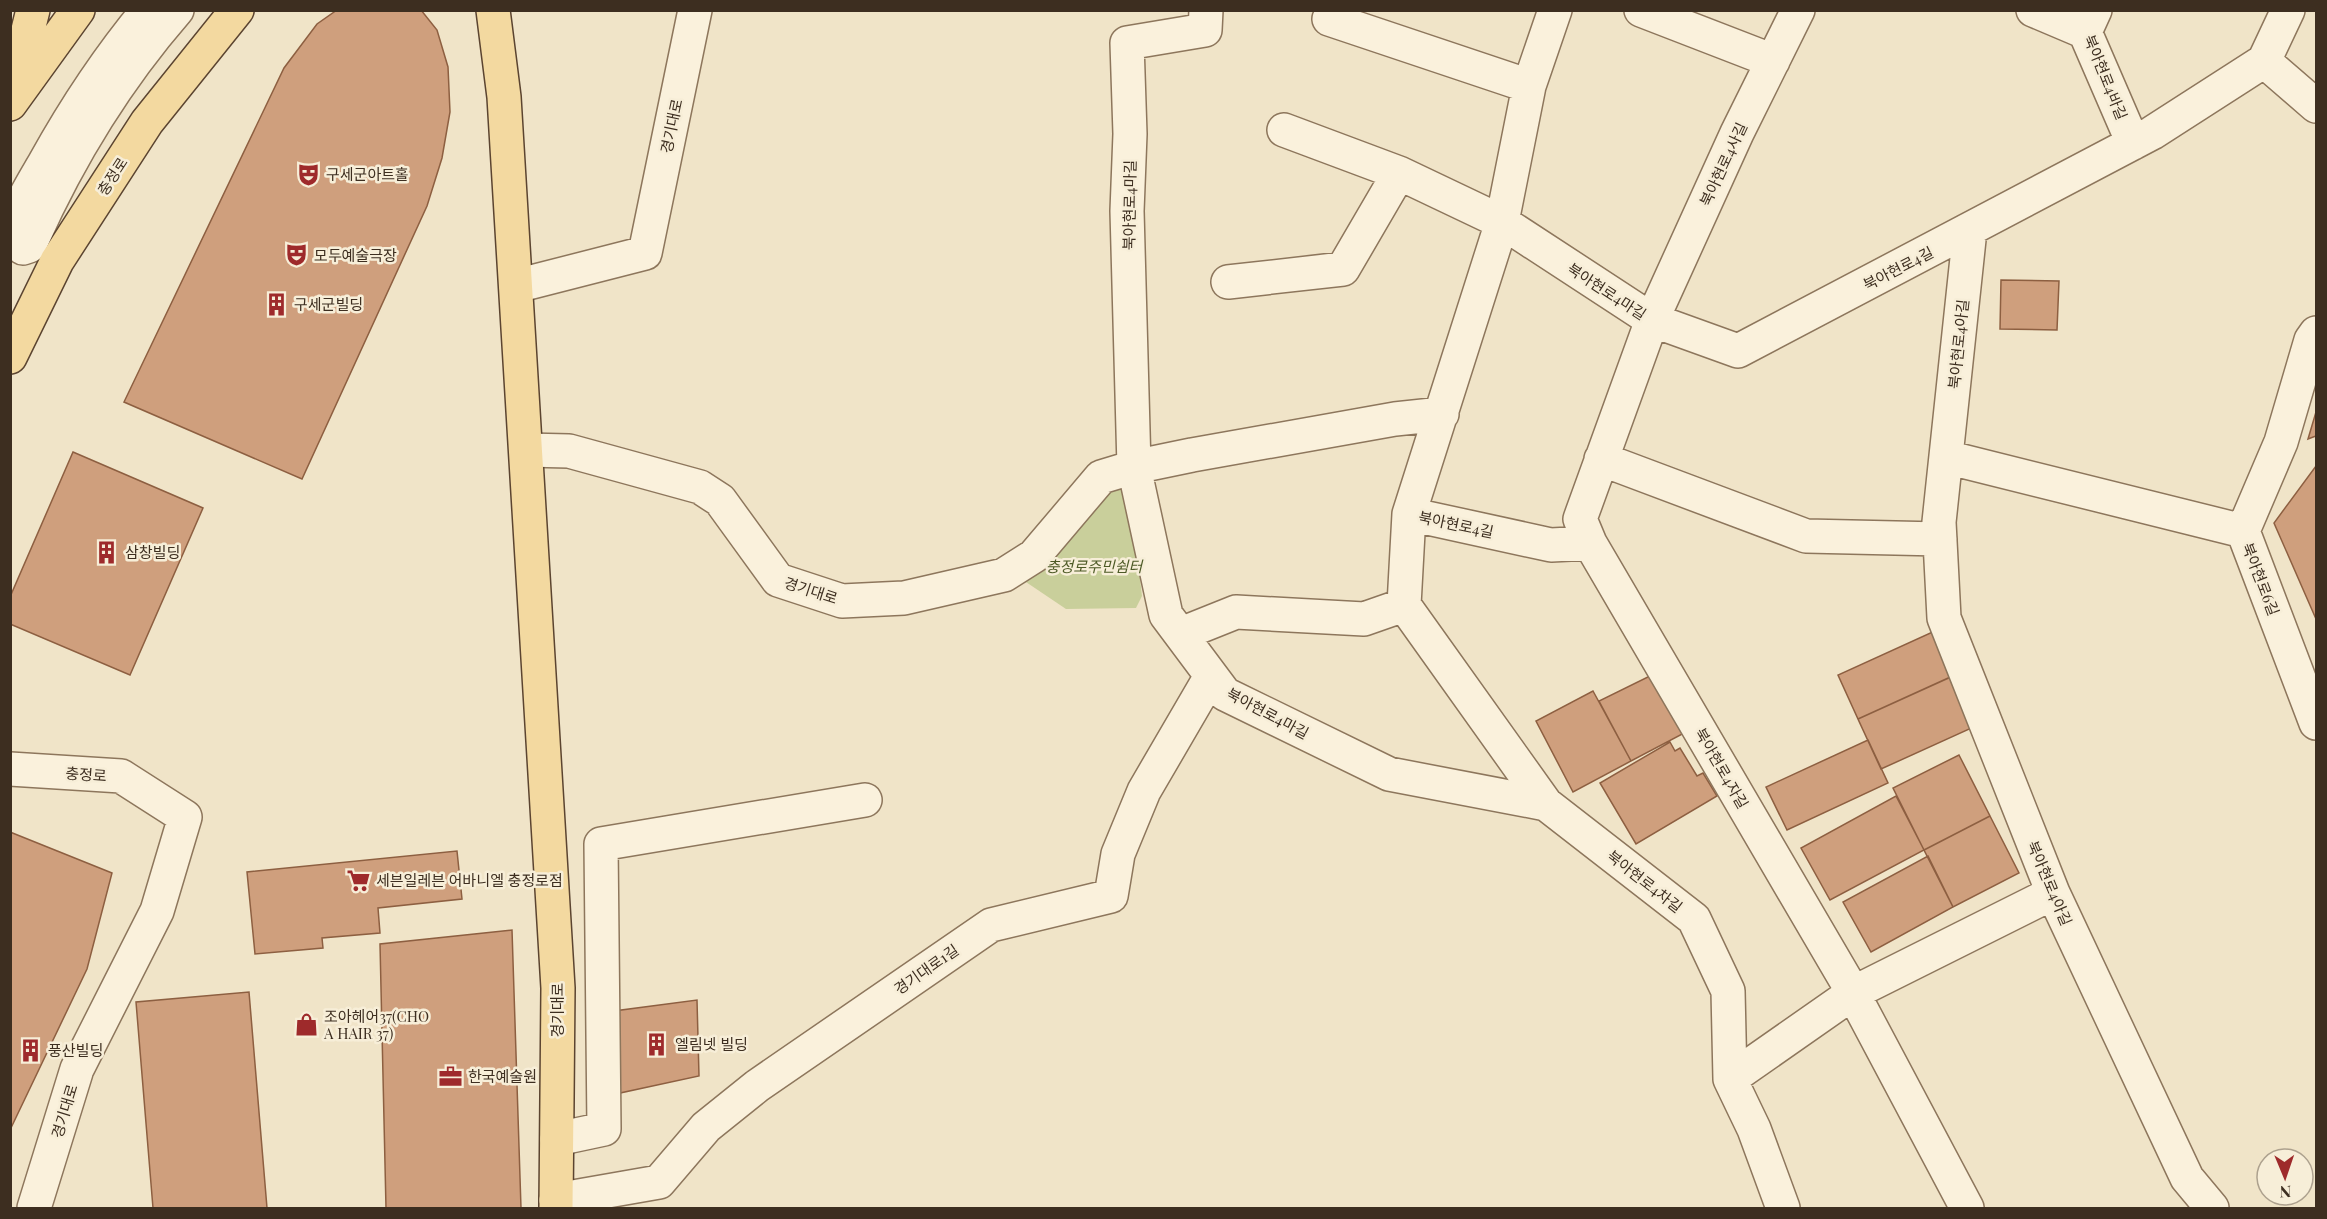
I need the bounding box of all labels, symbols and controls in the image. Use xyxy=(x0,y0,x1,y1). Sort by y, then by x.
street label: 북아현로4바길 xyxy=(2080,31,2132,123)
street label: 경기대로 xyxy=(655,97,687,155)
street label: 북아현로4사길 xyxy=(1695,119,1751,209)
street label: 충정로 xyxy=(92,153,132,199)
street label: 북아현로4마길 xyxy=(1118,160,1140,250)
theatre icon: 구세군아트홀 xyxy=(295,161,321,187)
place label: 구세군아트홀 xyxy=(326,164,409,184)
theatre icon: 모두예술극장 xyxy=(283,242,309,268)
street label: 북아현로4길 xyxy=(1859,242,1937,294)
place label: 모두예술극장 xyxy=(314,245,397,265)
street label: 북아현로4마길 xyxy=(1564,258,1650,324)
building icon: 구세군빌딩 xyxy=(263,291,289,317)
place label: 구세군빌딩 xyxy=(294,294,363,314)
street label: 북아현로4아길 xyxy=(1943,298,1973,390)
street label: 북아현로4길 xyxy=(1417,506,1495,542)
building icon: 삼창빌딩 xyxy=(94,539,120,565)
street label: 북아현로6길 xyxy=(2238,540,2284,618)
place label: 삼창빌딩 xyxy=(125,542,180,562)
park label: 충정로주민쉼터 xyxy=(1046,556,1144,576)
street label: 경기대로 xyxy=(782,572,840,608)
street label: 북아현로4마길 xyxy=(1223,683,1313,743)
street label: 북아현로4자길 xyxy=(1691,724,1753,812)
street label: 충정로 xyxy=(65,763,107,785)
street label: 북아현로4아길 xyxy=(2023,838,2077,928)
street label: 북아현로4차길 xyxy=(1603,845,1687,917)
supermarket icon: 세븐일레븐 어바니엘 충정로점 xyxy=(345,867,371,893)
place label: 세븐일레븐 어바니엘 충정로점 xyxy=(376,870,563,890)
street label: 경기대로1길 xyxy=(890,939,962,999)
street label: 경기대로 xyxy=(547,982,567,1038)
place label: 조아헤어37(CHO A HAIR 37) xyxy=(323,1006,429,1043)
shop icon: 조아헤어37(CHO A HAIR 37) xyxy=(293,1012,319,1038)
building icon: 엘림넷 빌딩 xyxy=(644,1031,670,1057)
place label: 엘림넷 빌딩 xyxy=(675,1034,748,1054)
building icon: 풍산빌딩 xyxy=(17,1037,43,1063)
place label: 풍산빌딩 xyxy=(48,1040,103,1060)
office icon: 한국예술원 xyxy=(437,1063,463,1089)
place label: 한국예술원 xyxy=(468,1066,537,1086)
street label: 경기대로 xyxy=(46,1082,82,1140)
north arrow xyxy=(2255,1147,2315,1207)
text: N xyxy=(2279,1182,2292,1203)

